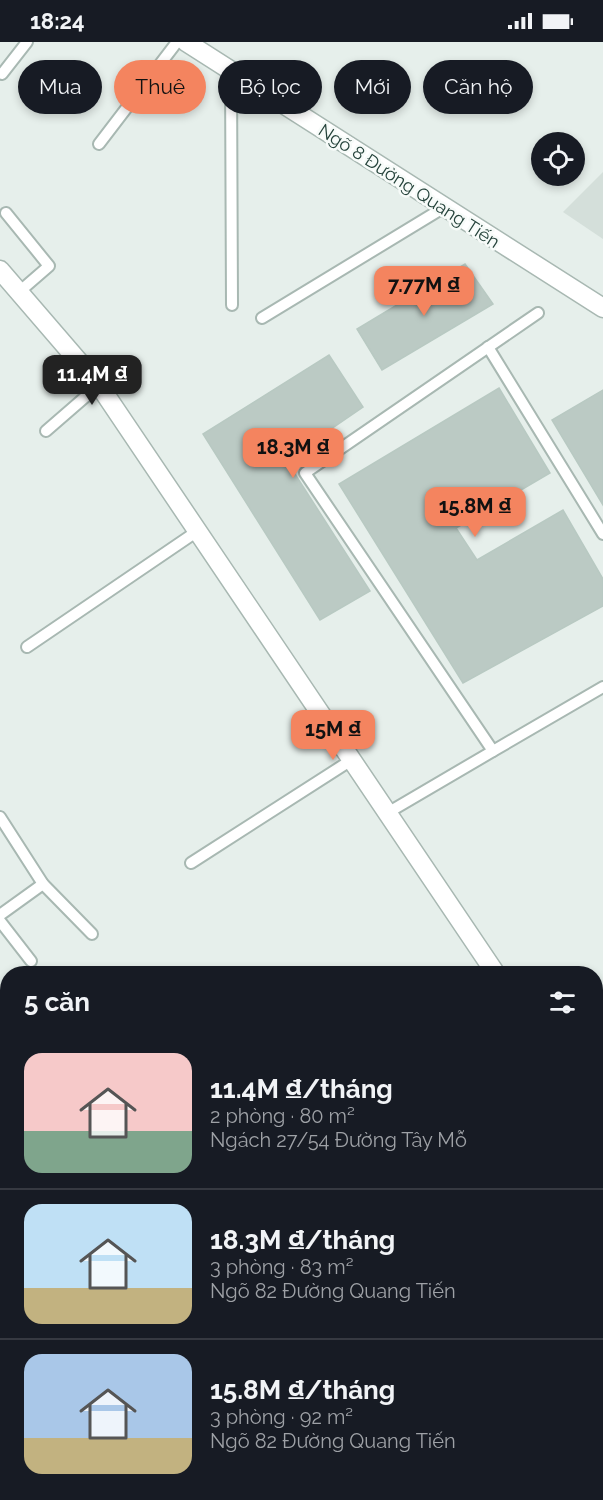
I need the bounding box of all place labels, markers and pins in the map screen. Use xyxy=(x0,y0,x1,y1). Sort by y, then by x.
pin: 7.77M ₫ xyxy=(369,266,479,317)
pin: 11.4M ₫ xyxy=(37,355,147,406)
pin: 18.3M ₫ xyxy=(238,428,348,479)
pin: 15.8M ₫ xyxy=(420,487,530,538)
pin: 15M ₫ xyxy=(291,710,375,761)

